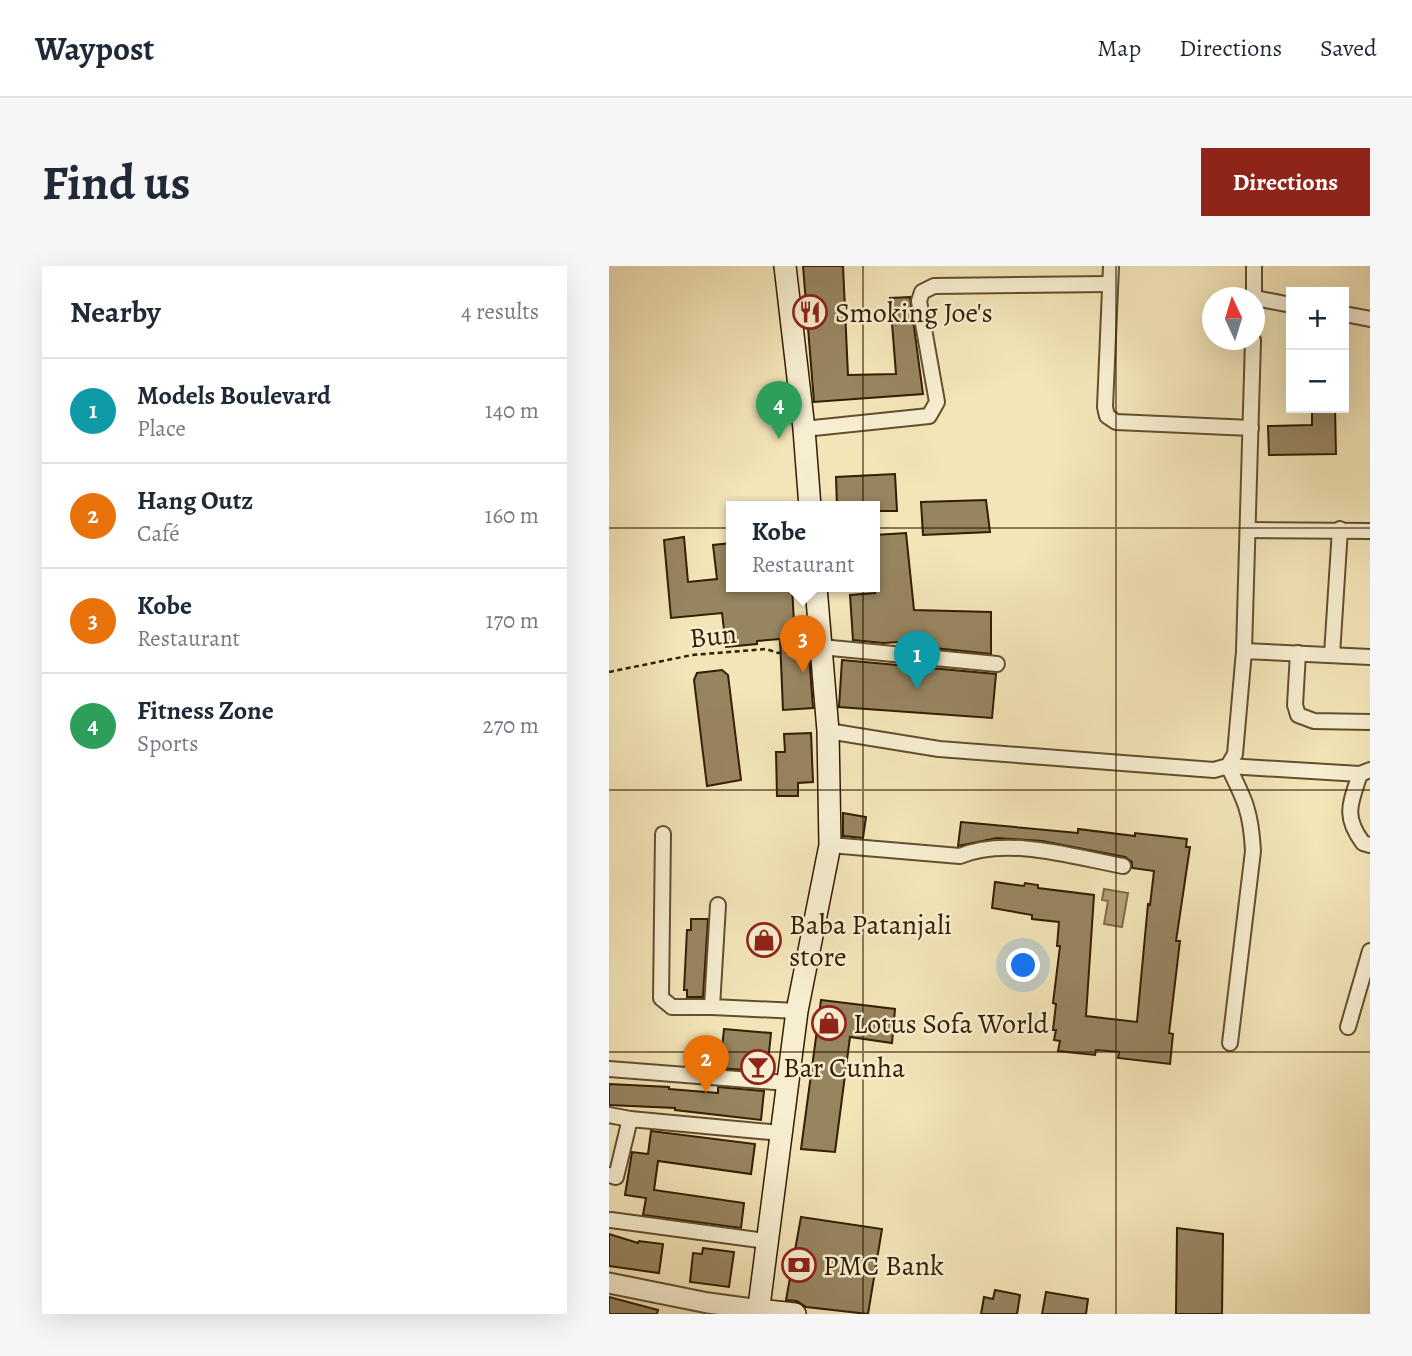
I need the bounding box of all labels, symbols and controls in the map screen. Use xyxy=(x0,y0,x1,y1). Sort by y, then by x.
text: Waypost xyxy=(35,26,154,71)
text: Map xyxy=(1097,32,1141,64)
text: Directions xyxy=(1179,32,1282,64)
text: Saved xyxy=(1320,32,1377,64)
button: Directions xyxy=(1201,148,1370,216)
text: Find us xyxy=(42,149,190,216)
north arrow xyxy=(1202,287,1265,350)
map controls xyxy=(1286,287,1349,413)
button: + xyxy=(1286,287,1349,350)
text: Nearby xyxy=(70,292,161,332)
restaurant icon: Smoking Joe's xyxy=(791,293,829,331)
place label: Smoking Joe's xyxy=(835,294,993,332)
text: 4 results xyxy=(461,296,539,327)
button: − xyxy=(1286,350,1349,413)
text: Models Boulevard xyxy=(137,378,331,413)
pin: 4 xyxy=(756,381,802,439)
text: 1 xyxy=(89,395,97,426)
text: 140 m xyxy=(485,395,539,426)
text: Place xyxy=(137,413,186,444)
text: Hang Outz xyxy=(137,483,253,518)
text: 2 xyxy=(87,500,99,531)
text: 160 m xyxy=(485,500,539,531)
popup xyxy=(726,501,880,592)
text: Kobe xyxy=(751,514,806,549)
text: Café xyxy=(137,518,180,549)
text: Restaurant xyxy=(751,549,855,580)
text: Kobe xyxy=(137,588,192,623)
text: 3 xyxy=(88,605,98,636)
text: 170 m xyxy=(486,605,539,636)
street label: Bun xyxy=(688,615,739,657)
pin: 3 xyxy=(780,615,826,673)
text: Restaurant xyxy=(137,623,240,654)
pin: 1 xyxy=(894,631,940,689)
text: Fitness Zone xyxy=(137,693,274,728)
text: 4 xyxy=(88,710,98,741)
text: 270 m xyxy=(482,710,539,741)
text: Sports xyxy=(137,728,198,759)
place label: Baba Patanjali store xyxy=(789,906,952,976)
shop icon: Baba Patanjali store xyxy=(745,921,783,959)
your location xyxy=(1006,948,1040,982)
shop icon: Lotus Sofa World xyxy=(810,1004,848,1042)
place label: Lotus Sofa World xyxy=(853,1005,1050,1043)
pin: 2 xyxy=(683,1035,729,1093)
bar icon: Bar Cunha xyxy=(739,1048,777,1086)
place label: Bar Cunha xyxy=(783,1049,905,1087)
bank icon: PMC Bank xyxy=(780,1246,818,1284)
place label: PMC Bank xyxy=(823,1247,944,1285)

